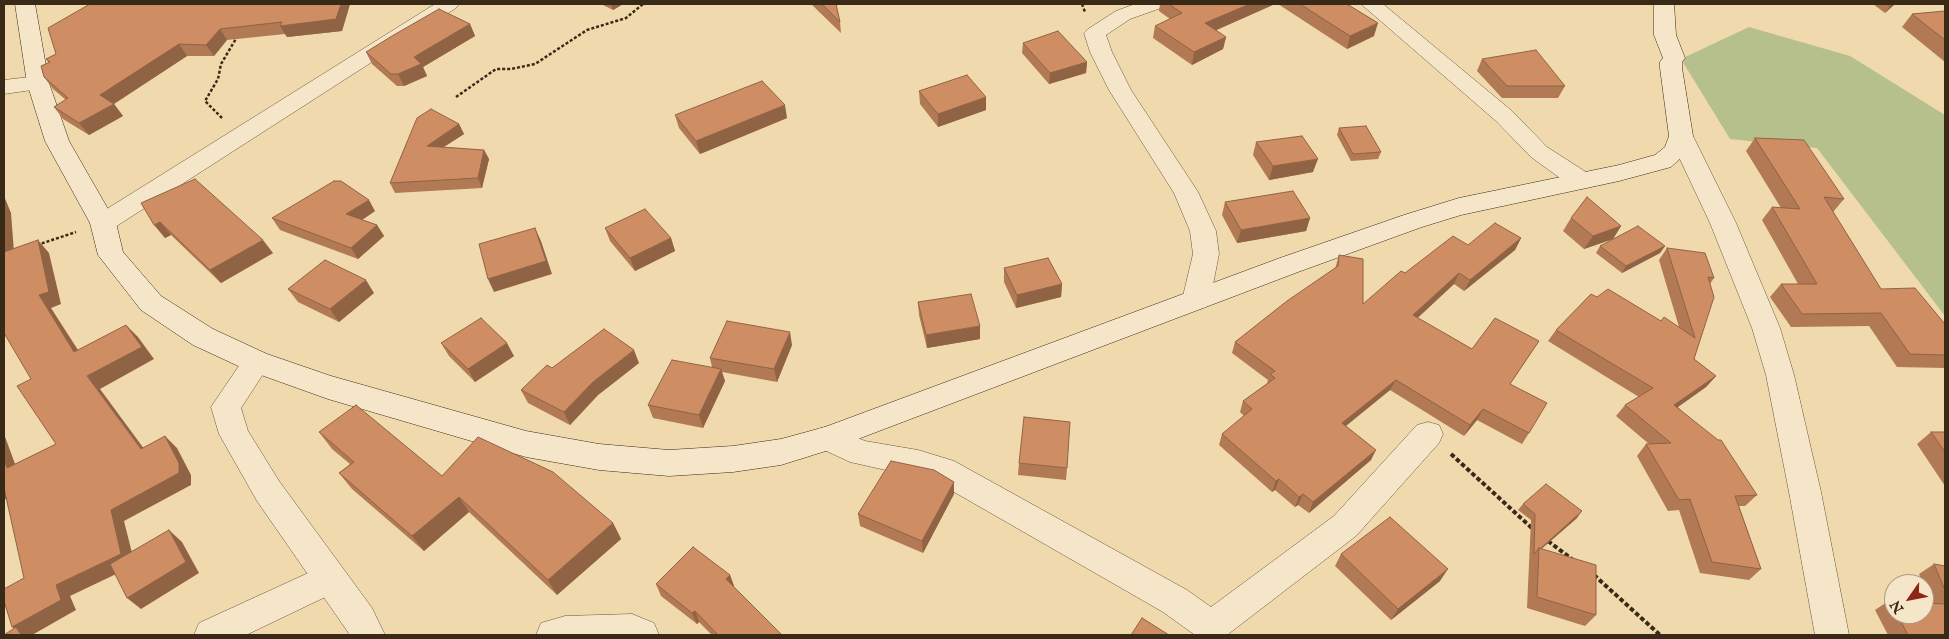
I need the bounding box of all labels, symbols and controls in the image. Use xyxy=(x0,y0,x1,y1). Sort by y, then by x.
north arrow xyxy=(1884,574,1934,624)
text: N xyxy=(1886,597,1908,617)

